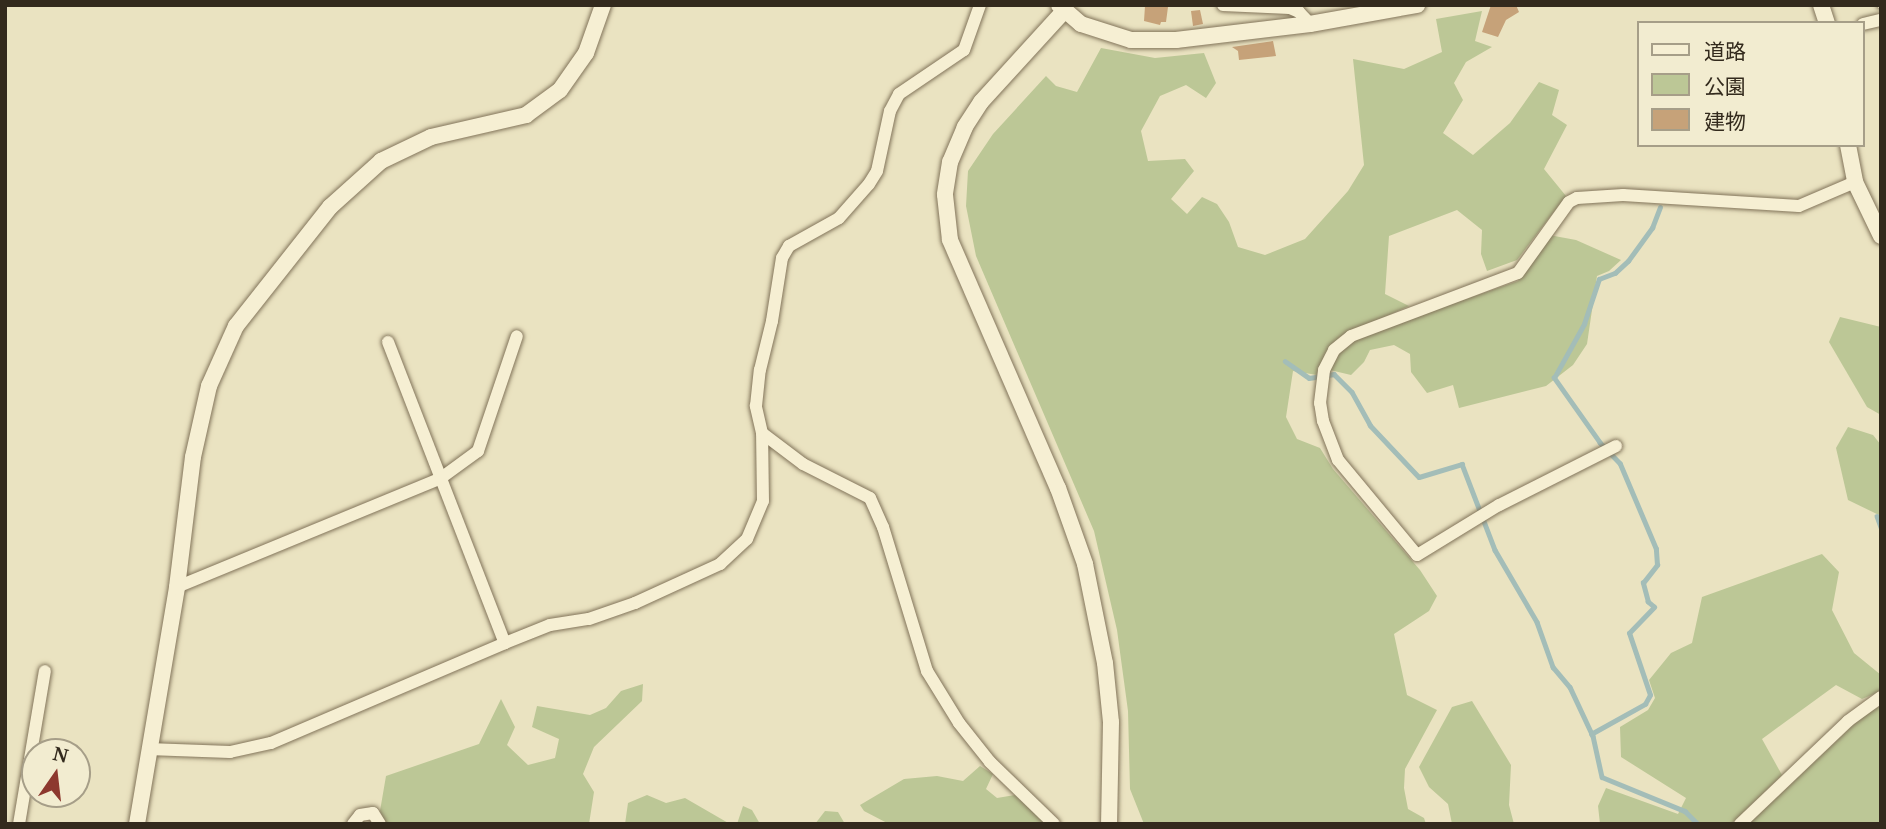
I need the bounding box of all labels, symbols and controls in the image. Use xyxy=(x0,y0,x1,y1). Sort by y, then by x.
legend xyxy=(1638,21,1865,147)
text: 道路 xyxy=(1704,37,1746,65)
text: 公園 xyxy=(1704,72,1746,100)
text: 建物 xyxy=(1704,107,1746,135)
north arrow xyxy=(21,738,91,808)
text: N xyxy=(50,740,71,769)

